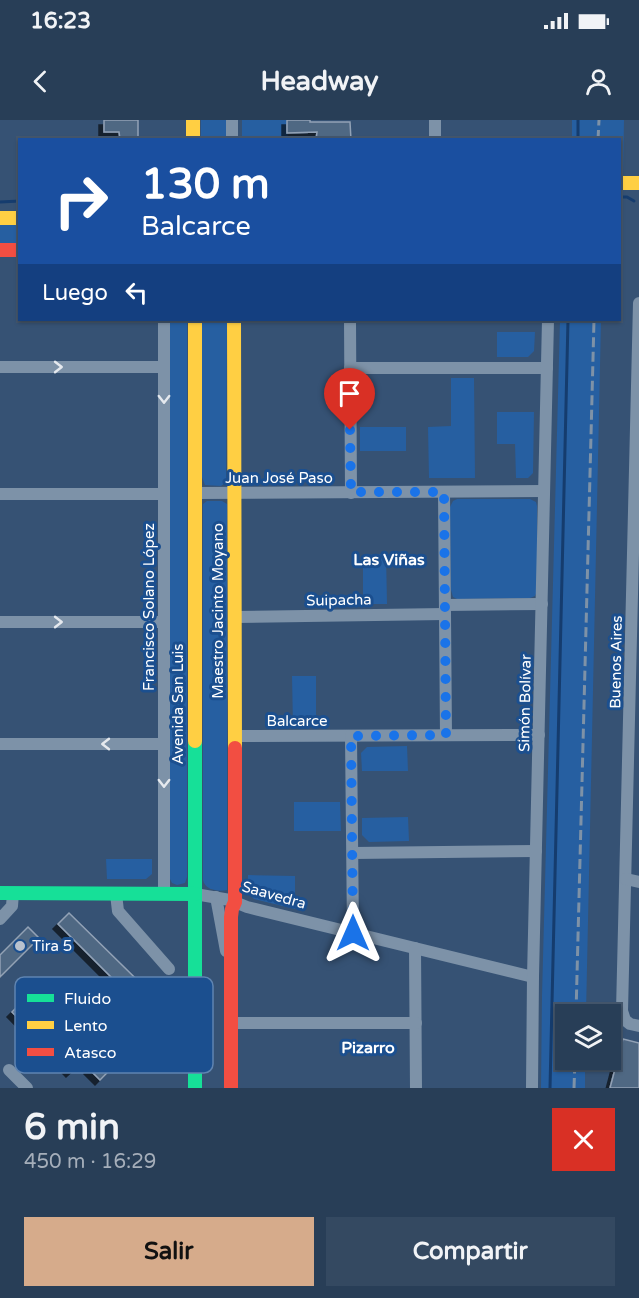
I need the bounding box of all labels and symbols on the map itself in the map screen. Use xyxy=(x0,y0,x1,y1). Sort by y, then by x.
one-way arrow xyxy=(54,361,63,373)
pin xyxy=(324,368,375,430)
one-way arrow xyxy=(158,394,170,403)
street label: Juan José Paso xyxy=(225,469,333,487)
street label: Francisco Solano López xyxy=(140,523,158,691)
street label: Maestro Jacinto Moyano xyxy=(209,523,227,699)
district label: Las Viñas xyxy=(353,550,425,570)
street label: Suipacha xyxy=(306,590,372,610)
street label: Buenos Aires xyxy=(606,615,626,709)
one-way arrow xyxy=(54,616,63,628)
street label: Avenida San Luis xyxy=(169,643,187,765)
street label: Simón Bolívar xyxy=(515,654,535,752)
street label: Balcarce xyxy=(267,712,327,730)
one-way arrow xyxy=(101,738,110,750)
one-way arrow xyxy=(158,778,170,787)
street label: Saavedra xyxy=(240,877,308,913)
position arrow xyxy=(321,901,385,965)
place label: Tira 5 xyxy=(32,937,72,955)
marker: Tira 5 xyxy=(13,939,27,953)
legend xyxy=(15,977,213,1073)
text: Fluido xyxy=(64,989,111,1009)
text: Lento xyxy=(64,1016,108,1036)
district label: Pizarro xyxy=(341,1038,395,1058)
text: Atasco xyxy=(64,1043,117,1063)

